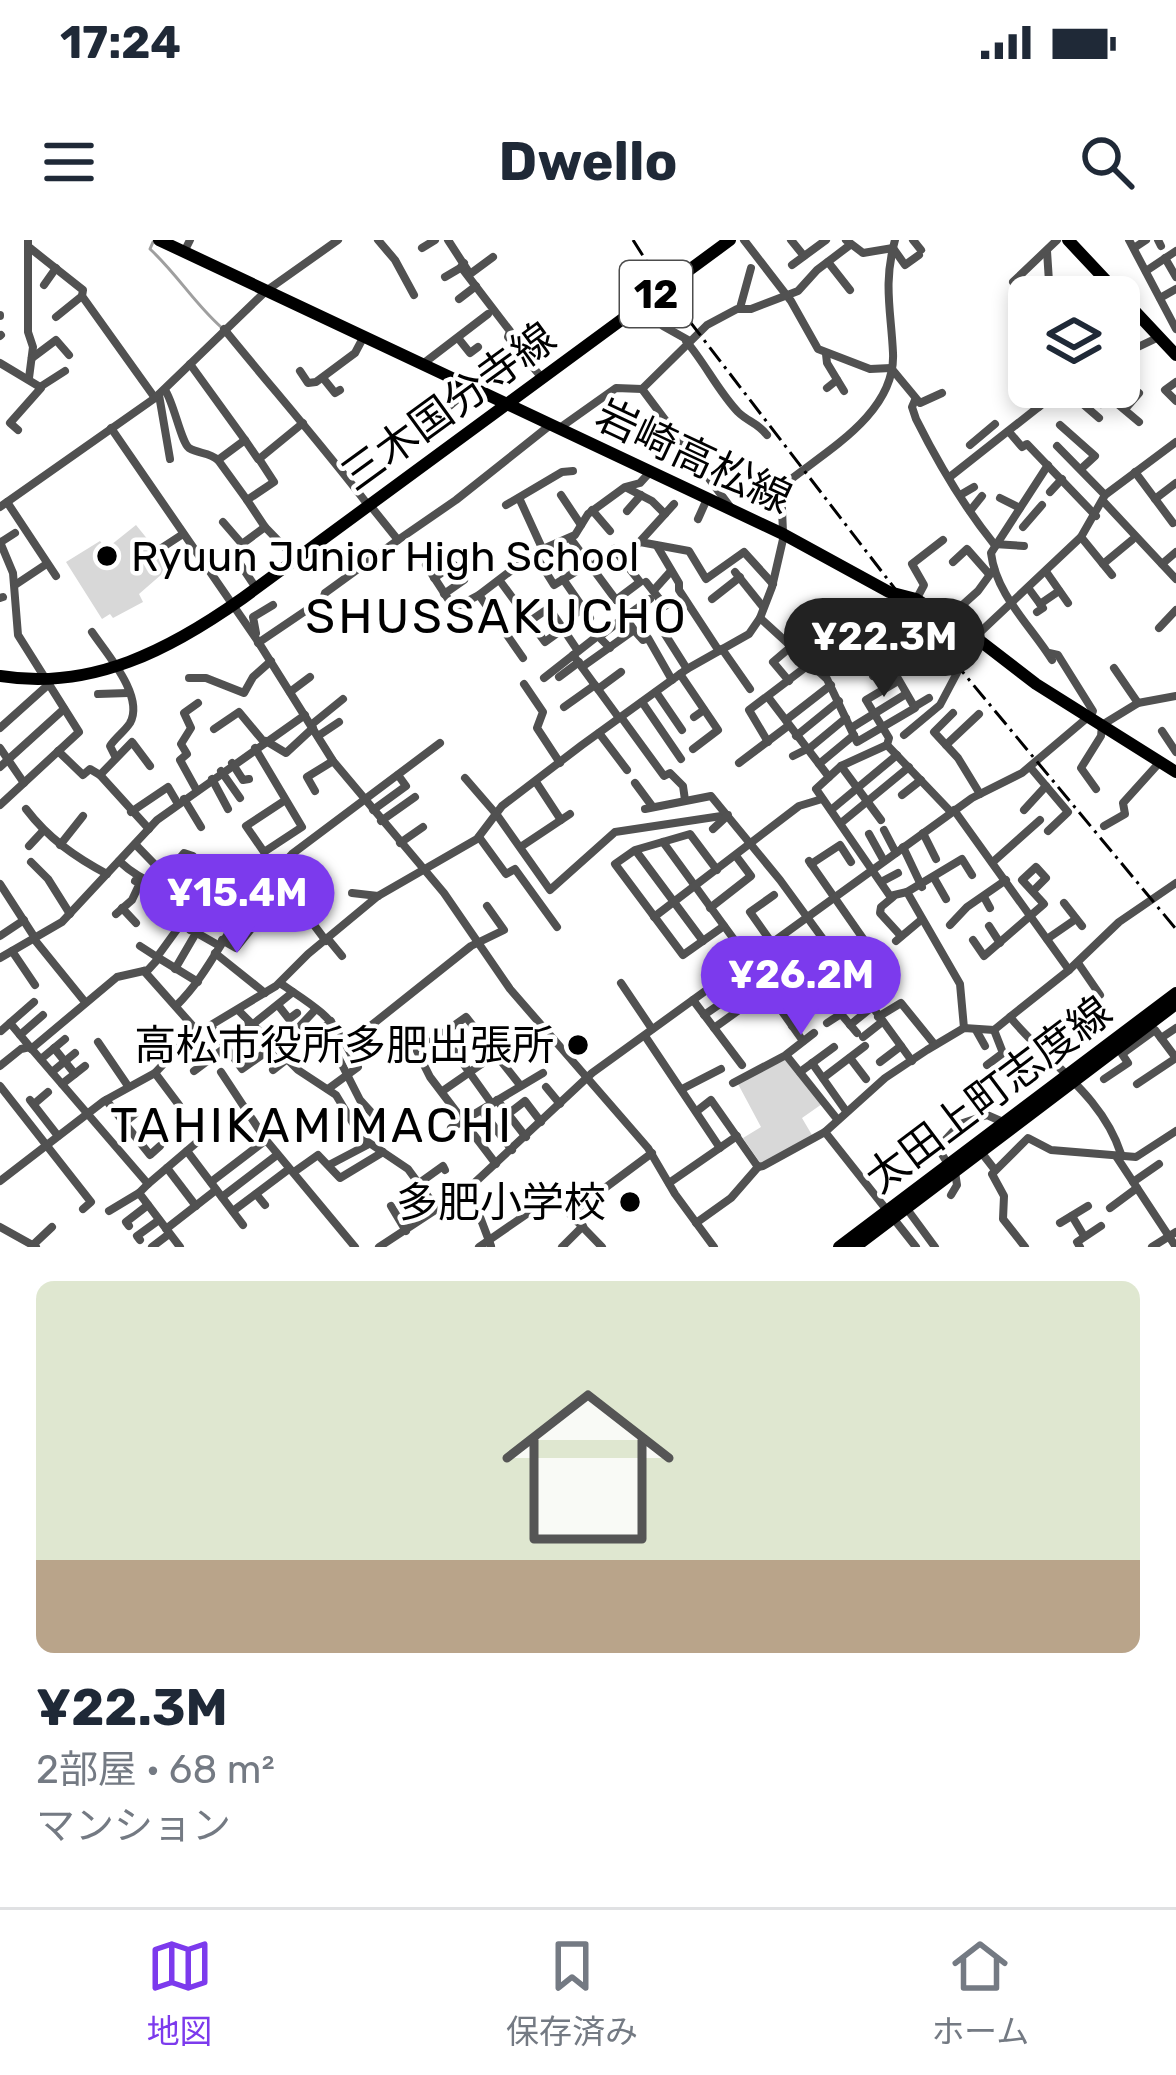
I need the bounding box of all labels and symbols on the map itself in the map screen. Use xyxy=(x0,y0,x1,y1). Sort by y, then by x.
road number: 12 xyxy=(620,261,692,327)
street label: 三木国分寺線 xyxy=(332,313,565,501)
street label: 岩崎高松線 xyxy=(588,390,799,524)
place label: Ryuun Junior High School xyxy=(131,532,639,582)
marker: Ryuun Junior High School xyxy=(94,543,120,569)
district label: SHUSSAKUCHO xyxy=(305,588,689,645)
pin: ¥22.3M xyxy=(786,598,982,700)
pin: ¥15.4M xyxy=(139,854,335,956)
pin: ¥26.2M xyxy=(703,936,899,1038)
street label: 太田上町志度線 xyxy=(856,986,1121,1203)
place label: 高松市役所多肥出張所 xyxy=(134,1021,554,1071)
marker: 高松市役所多肥出張所 xyxy=(565,1032,591,1058)
district label: TAHIKAMIMACHI xyxy=(110,1097,514,1154)
place label: 多肥小学校 xyxy=(396,1178,606,1228)
marker: 多肥小学校 xyxy=(617,1189,643,1215)

